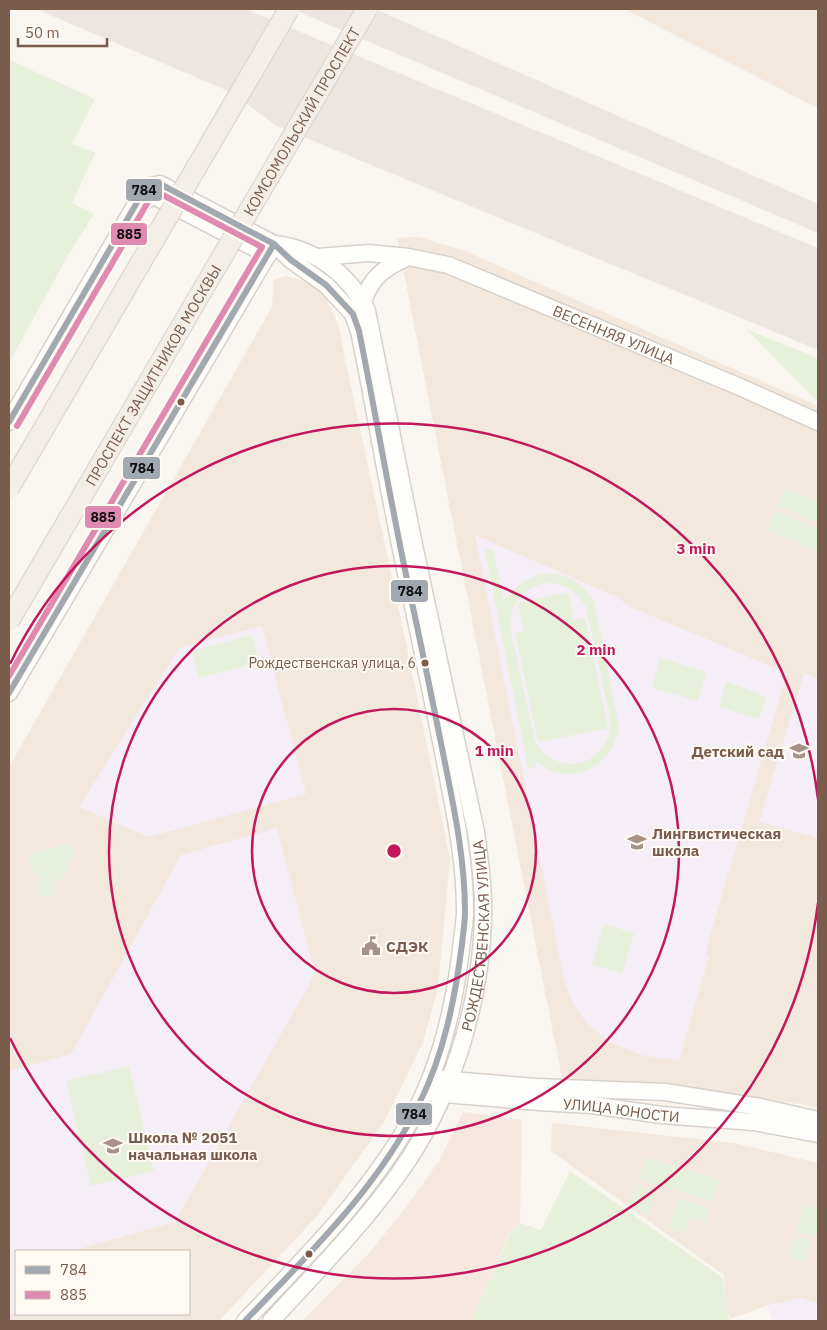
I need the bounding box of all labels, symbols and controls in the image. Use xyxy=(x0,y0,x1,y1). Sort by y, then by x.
scale bar xyxy=(18,15,106,47)
text: 50 m xyxy=(25,23,60,42)
street label: КОМСОМОЛЬСКИЙ ПРОСПЕКТ xyxy=(239,23,364,219)
line badge: 784 xyxy=(125,178,163,202)
text: 784 xyxy=(131,181,157,199)
line badge: 885 xyxy=(110,222,148,246)
text: 885 xyxy=(116,225,142,243)
street label: ПРОСПЕКТ ЗАЩИТНИКОВ МОСКВЫ xyxy=(81,261,225,489)
street label: ВЕСЕННЯЯ УЛИЦА xyxy=(550,300,678,368)
unlabelled marker xyxy=(176,397,186,407)
line badge: 784 xyxy=(122,456,161,480)
text: 784 xyxy=(129,459,155,477)
line badge: 885 xyxy=(84,505,122,529)
text: 885 xyxy=(90,508,116,526)
text: 3 min xyxy=(676,539,716,558)
line badge: 784 xyxy=(390,579,429,603)
text: 784 xyxy=(397,582,423,600)
text: 2 min xyxy=(576,640,616,659)
place label: Рождественская улица, 6 xyxy=(248,654,416,672)
marker: Рождественская улица, 6 xyxy=(420,658,430,668)
school or university icon: Детский сад xyxy=(788,740,810,762)
text: 1 min xyxy=(474,741,514,760)
place label: Детский сад xyxy=(692,742,784,761)
place label: Лингвистическая школа xyxy=(652,824,781,860)
school or university icon: Лингвистическая школа xyxy=(626,831,648,853)
street label: РОЖДЕСТВЕНСКАЯ УЛИЦА xyxy=(457,839,493,1033)
centre of rings xyxy=(385,842,403,860)
public building icon: СДЭК xyxy=(360,935,382,957)
place label: СДЭК xyxy=(386,937,428,956)
street label: УЛИЦА ЮНОСТИ xyxy=(562,1094,680,1126)
line badge: 784 xyxy=(395,1102,433,1126)
text: 784 xyxy=(401,1105,427,1123)
place label: Школа № 2051 начальная школа xyxy=(128,1128,258,1164)
school or university icon: Школа № 2051 начальная школа xyxy=(102,1135,124,1157)
unlabelled marker xyxy=(304,1249,314,1259)
legend xyxy=(15,1250,190,1315)
text: 784 xyxy=(60,1260,87,1279)
text: 885 xyxy=(60,1285,87,1304)

